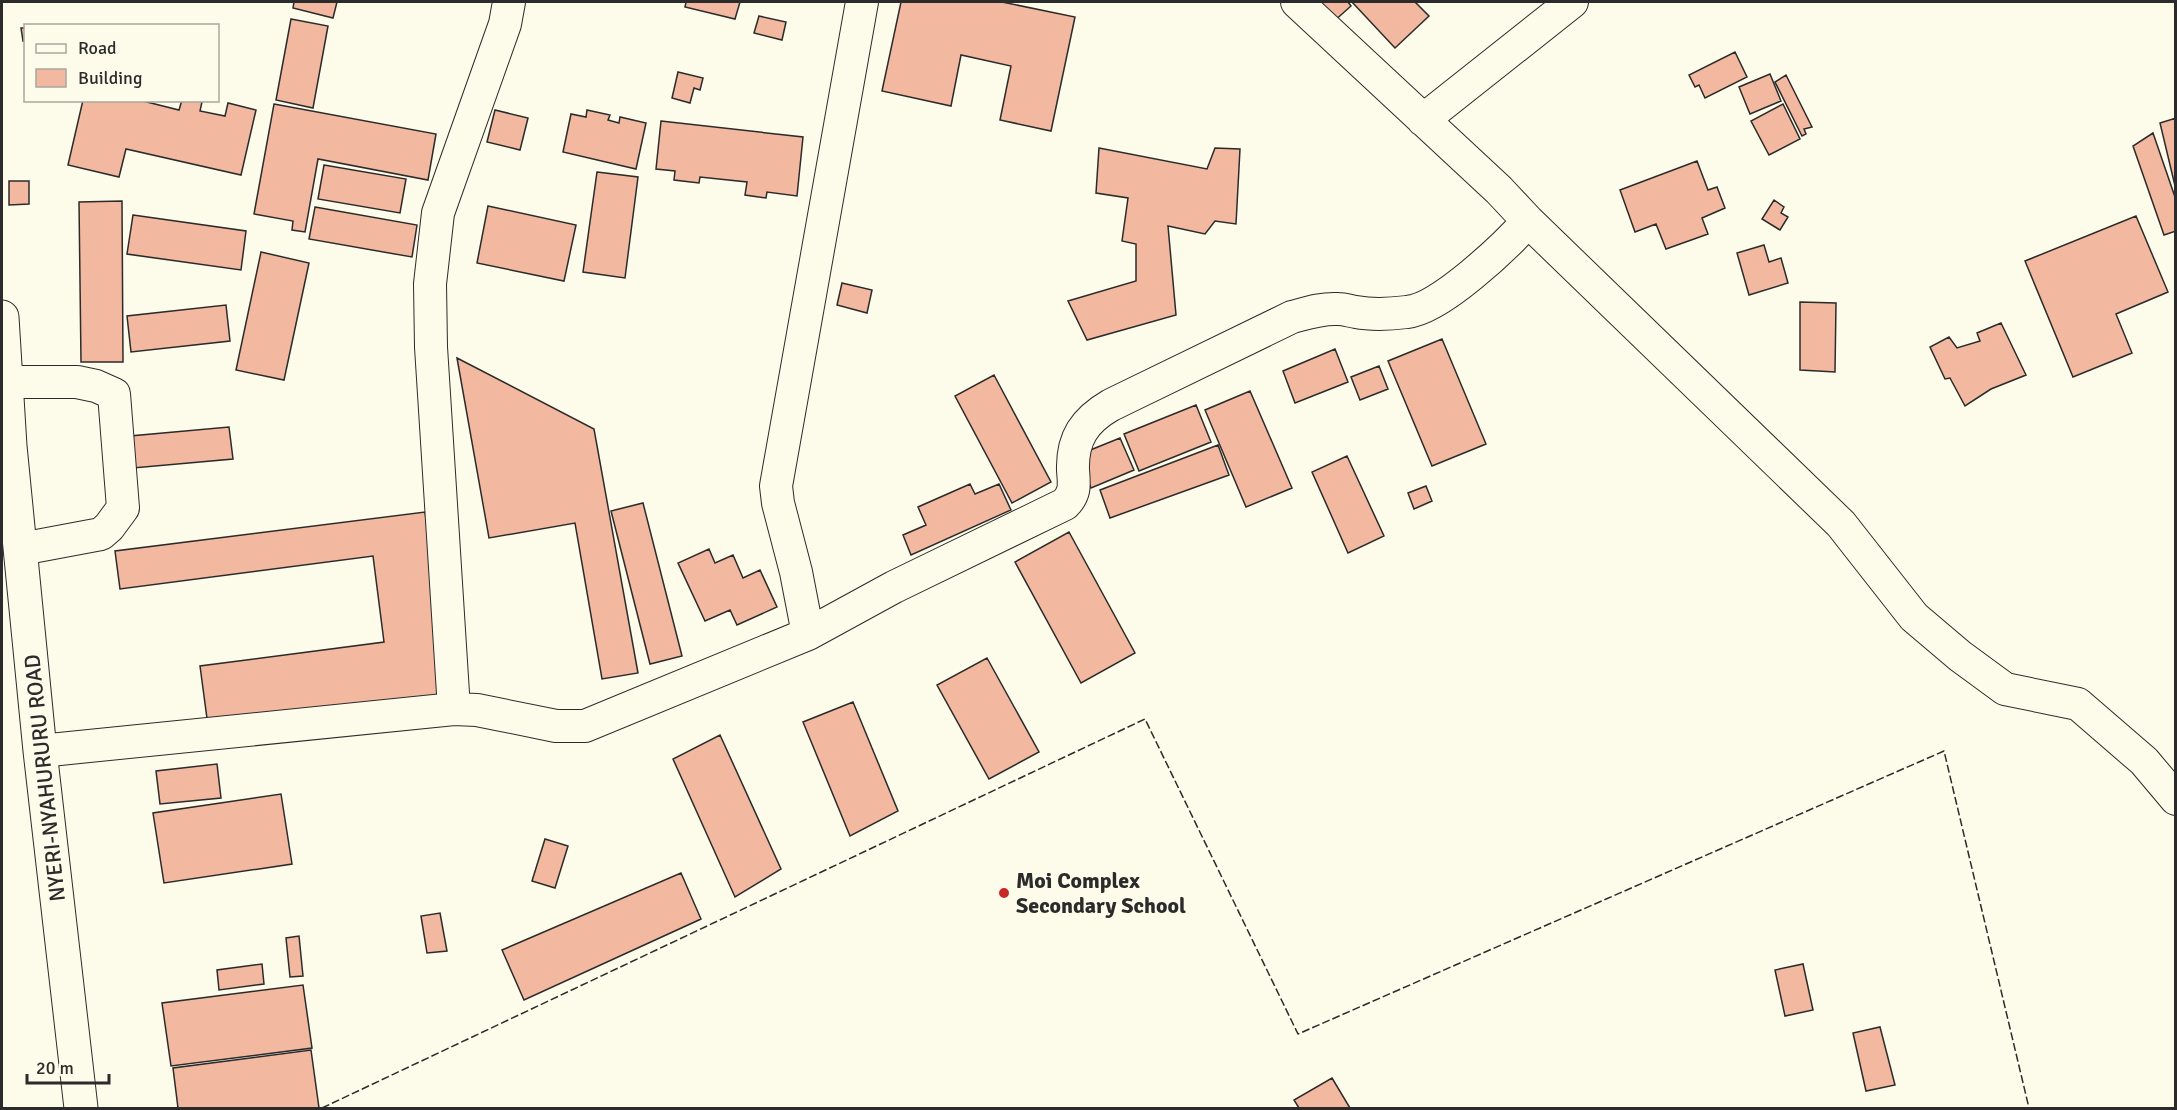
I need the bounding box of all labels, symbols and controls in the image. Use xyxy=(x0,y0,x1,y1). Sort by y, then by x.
legend xyxy=(24,24,219,102)
text: Road xyxy=(78,37,117,59)
text: Building xyxy=(78,67,142,89)
street label: NYERI-NYAHURURU ROAD xyxy=(18,653,71,903)
place label: Moi Complex Secondary School xyxy=(1016,867,1186,919)
marker: Moi Complex Secondary School xyxy=(997,886,1011,900)
scale bar xyxy=(27,1047,110,1085)
text: 20 m xyxy=(36,1057,74,1079)

